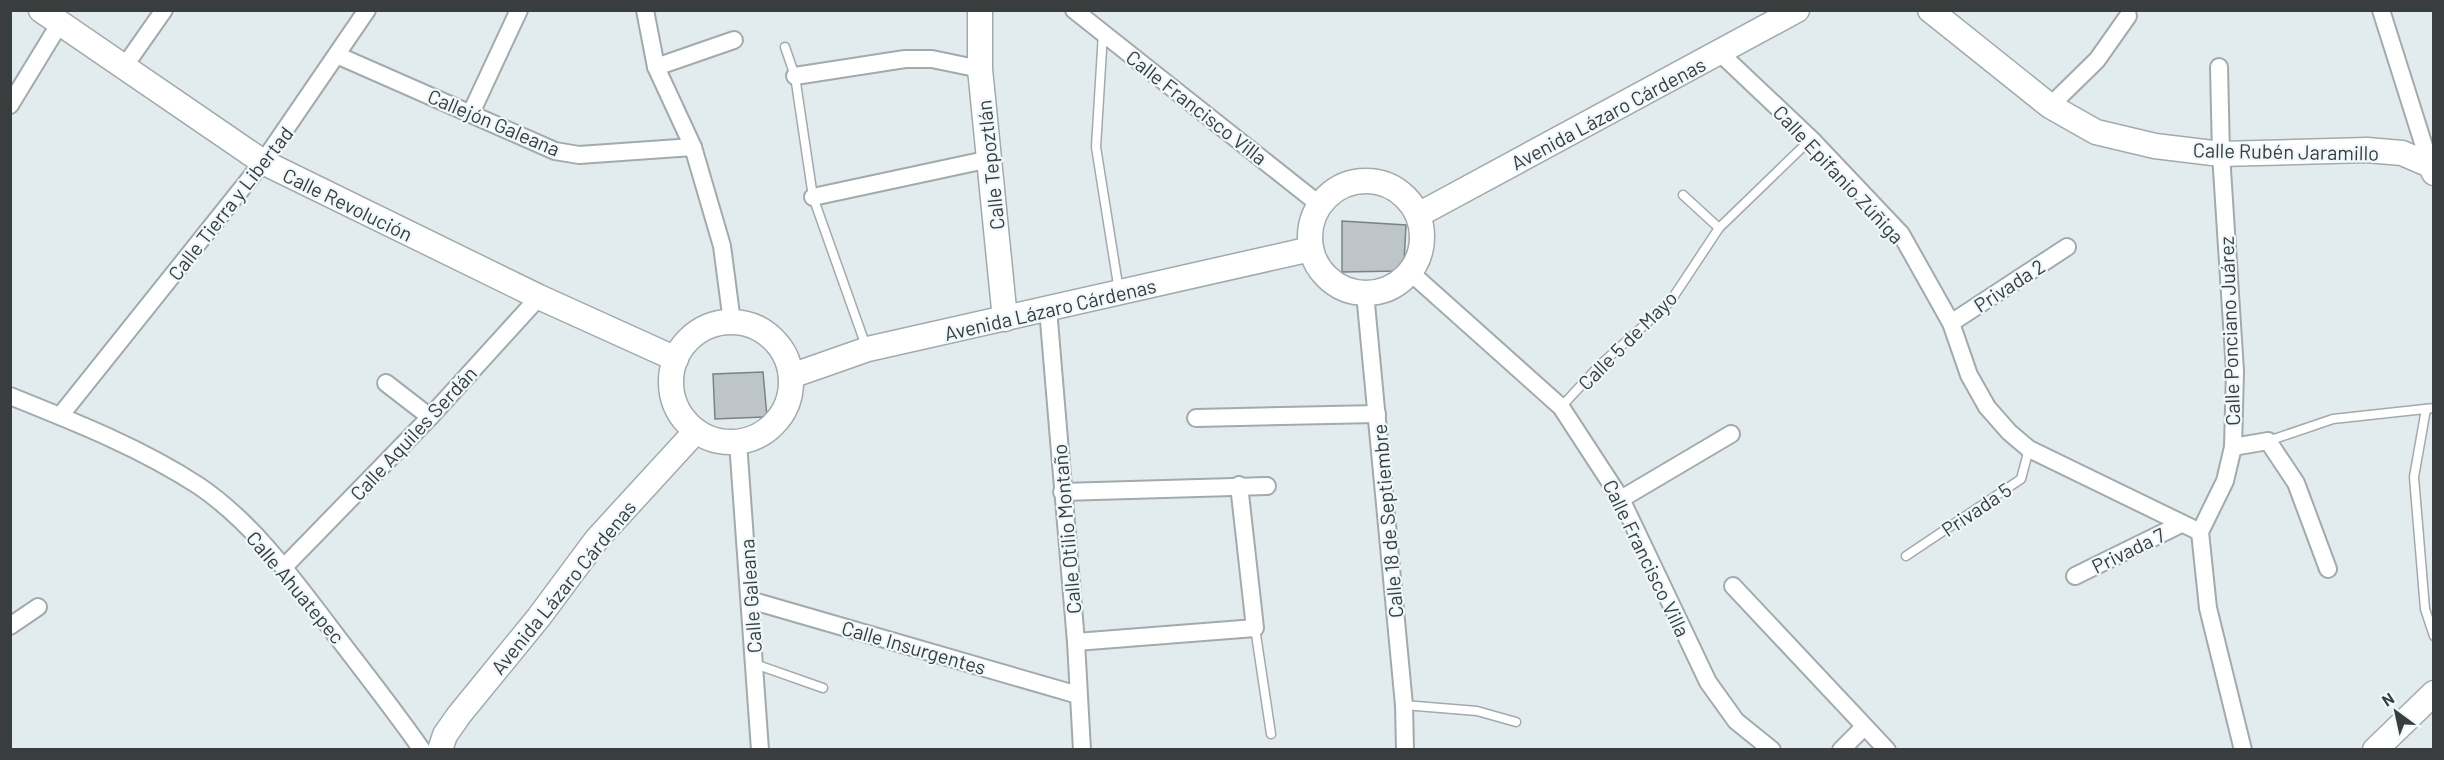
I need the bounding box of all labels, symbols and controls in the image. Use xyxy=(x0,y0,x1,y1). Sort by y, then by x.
street label: Calle Francisco Villa xyxy=(1122,45,1272,169)
street label: Avenida Lázaro Cárdenas xyxy=(1507,52,1709,174)
street label: Callejón Galeana xyxy=(424,83,564,161)
street label: Calle Tepoztlán xyxy=(971,99,1009,231)
street label: Calle Epifanio Zúñiga xyxy=(1769,100,1909,248)
street label: Calle Tierra y Libertad xyxy=(162,121,298,285)
street label: Calle Rubén Jaramillo xyxy=(2193,137,2379,165)
street label: Calle Revolución xyxy=(279,162,417,246)
street label: Calle Ponciano Juárez xyxy=(2214,236,2244,426)
street label: Privada 2 xyxy=(1969,253,2049,317)
street label: Avenida Lázaro Cárdenas xyxy=(942,273,1158,345)
street label: Calle 5 de Mayo xyxy=(1573,286,1681,394)
street label: Calle Aquiles Serdán xyxy=(345,361,481,505)
street label: Calle 18 de Septiembre xyxy=(1367,423,1407,619)
street label: Calle Otilio Montaño xyxy=(1047,443,1085,615)
street label: Calle Francisco Villa xyxy=(1599,475,1695,641)
street label: Privada 5 xyxy=(1936,477,2016,541)
street label: Avenida Lázaro Cárdenas xyxy=(485,495,641,679)
street label: Privada 7 xyxy=(2088,522,2169,578)
street label: Calle Ahuatepec xyxy=(242,526,350,648)
street label: Calle Galeana xyxy=(734,538,766,654)
street label: Calle Insurgentes xyxy=(839,615,989,679)
north arrow xyxy=(2366,682,2426,742)
text: N xyxy=(2378,688,2397,710)

